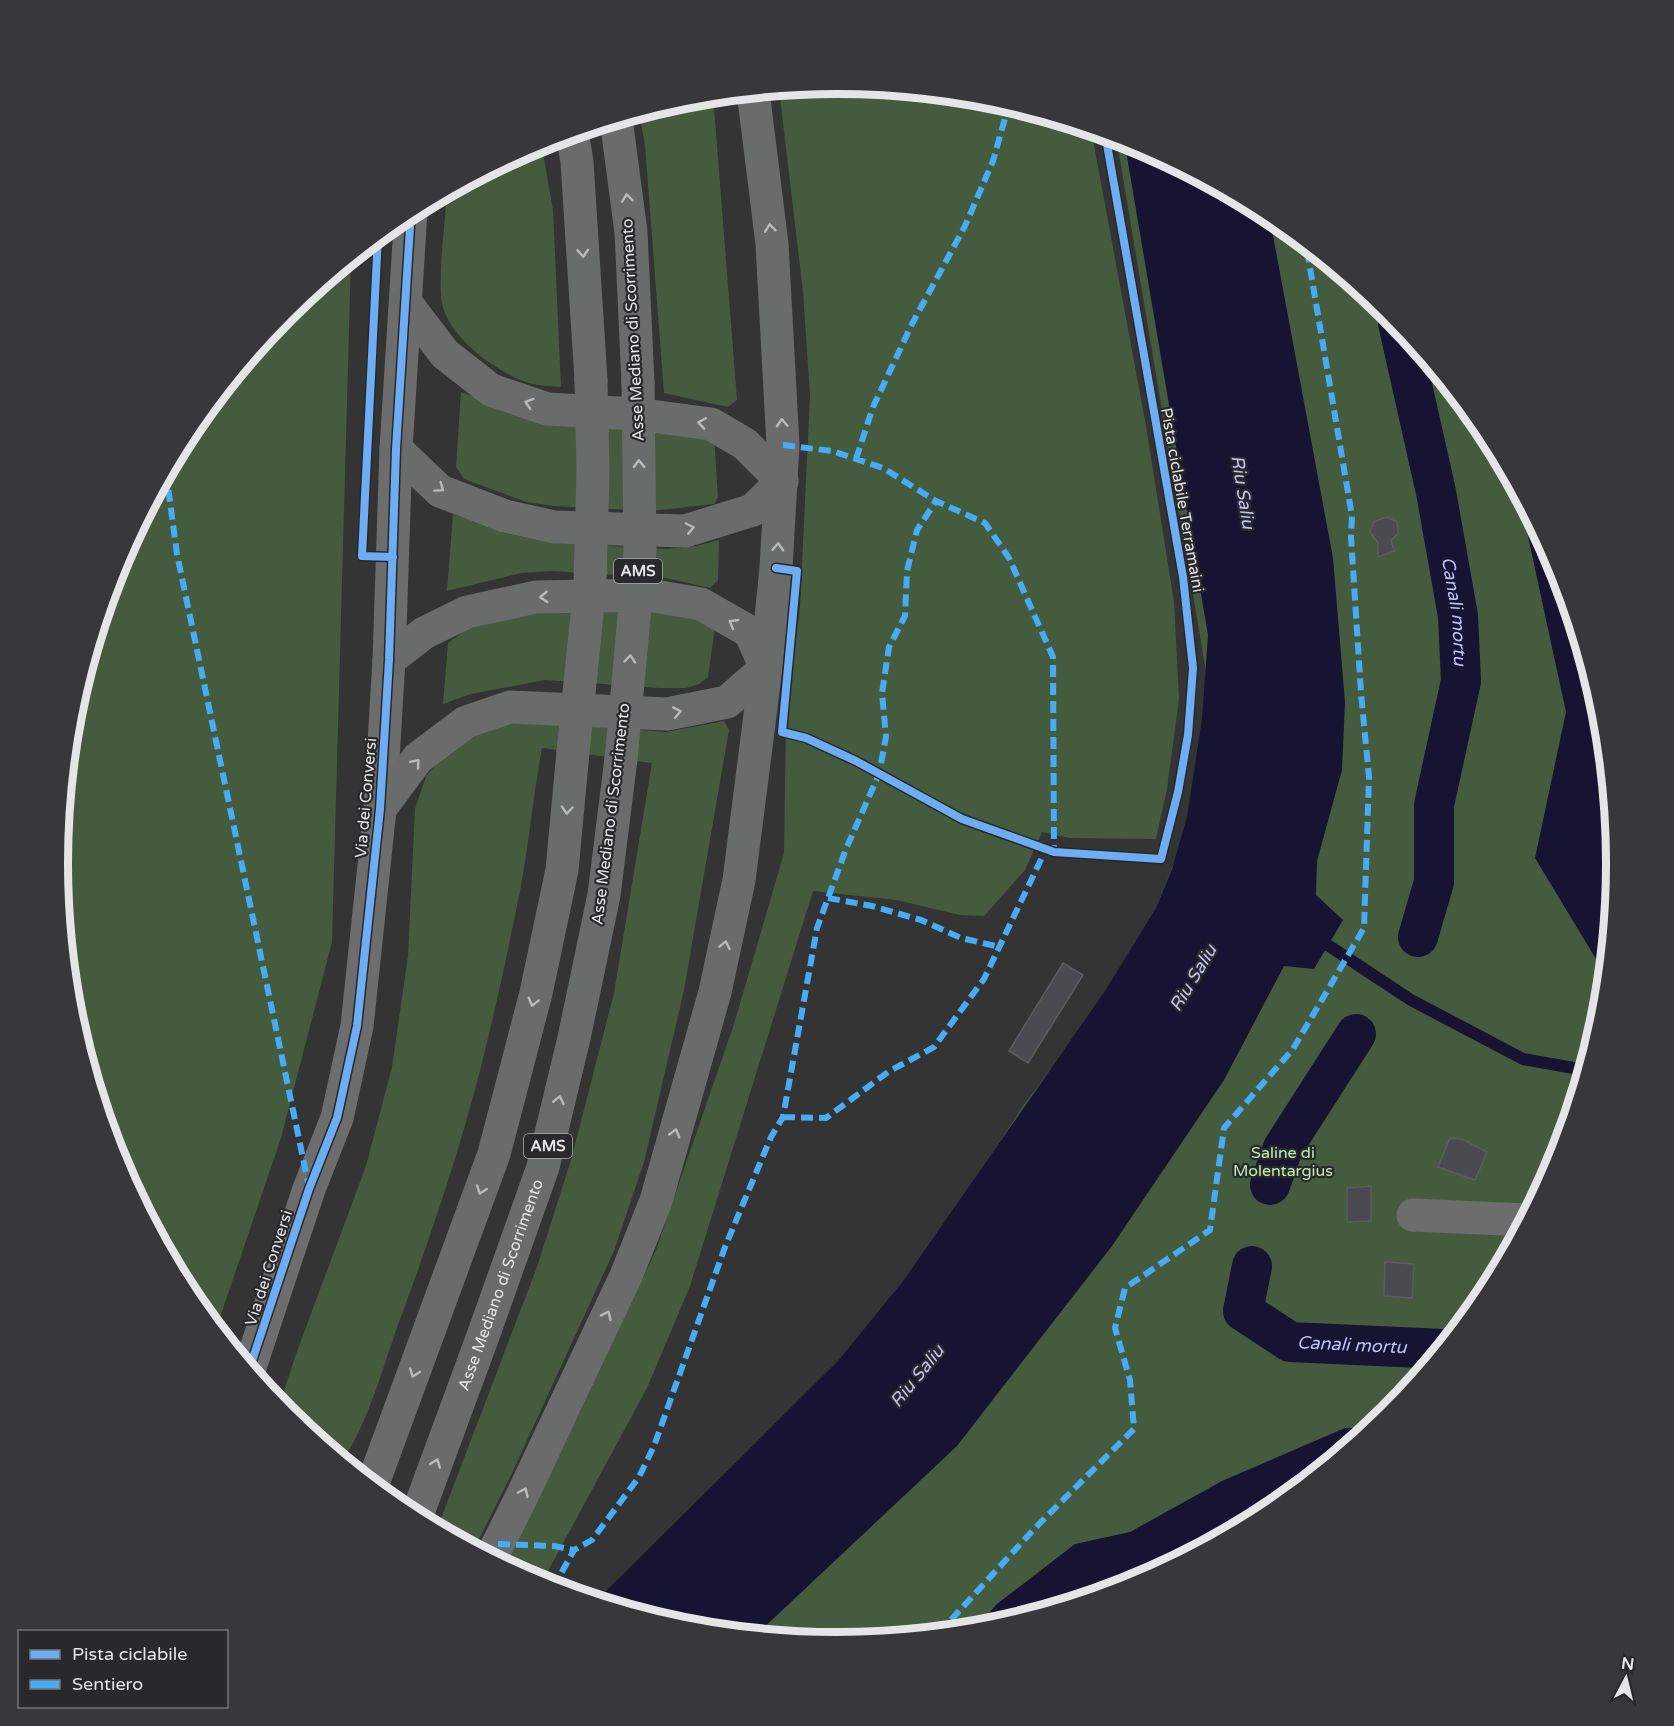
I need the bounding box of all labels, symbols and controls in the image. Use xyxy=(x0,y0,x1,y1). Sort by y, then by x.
one-way arrow xyxy=(621,194,633,203)
street label: Asse Mediano di Scorrimento xyxy=(617,218,649,442)
one-way arrow xyxy=(765,223,777,232)
one-way arrow xyxy=(576,249,589,258)
one-way arrow xyxy=(524,397,535,410)
street label: Pista ciclabile Terramaini xyxy=(1156,406,1208,594)
one-way arrow xyxy=(698,417,707,429)
one-way arrow xyxy=(775,418,788,427)
water label: Riu Saliu xyxy=(1226,454,1260,531)
one-way arrow xyxy=(633,460,645,469)
one-way arrow xyxy=(433,481,444,492)
one-way arrow xyxy=(685,522,695,535)
one-way arrow xyxy=(771,543,784,552)
water label: Canali mortu xyxy=(1437,555,1471,667)
road number: AMS xyxy=(614,559,662,583)
one-way arrow xyxy=(540,591,549,604)
one-way arrow xyxy=(729,619,739,630)
one-way arrow xyxy=(623,654,636,663)
street label: Asse Mediano di Scorrimento xyxy=(587,702,635,926)
one-way arrow xyxy=(672,706,682,719)
street label: Via dei Conversi xyxy=(351,737,381,859)
one-way arrow xyxy=(409,759,420,770)
one-way arrow xyxy=(561,806,574,815)
one-way arrow xyxy=(718,940,731,950)
water label: Riu Saliu xyxy=(1164,940,1222,1015)
one-way arrow xyxy=(528,997,541,1007)
one-way arrow xyxy=(551,1095,564,1105)
one-way arrow xyxy=(668,1128,680,1139)
road number: AMS xyxy=(524,1134,572,1158)
park label: Saline di Molentargius xyxy=(1233,1143,1333,1181)
street label: Asse Mediano di Scorrimento xyxy=(454,1177,548,1393)
one-way arrow xyxy=(476,1184,489,1195)
street label: Via dei Conversi xyxy=(241,1207,297,1329)
one-way arrow xyxy=(599,1311,611,1322)
water label: Canali mortu xyxy=(1296,1331,1408,1358)
water label: Riu Saliu xyxy=(885,1339,950,1412)
one-way arrow xyxy=(408,1367,421,1378)
one-way arrow xyxy=(429,1458,441,1469)
one-way arrow xyxy=(517,1487,529,1498)
legend xyxy=(18,1630,228,1708)
text: Pista ciclabile xyxy=(72,1643,187,1665)
north arrow xyxy=(1596,1648,1656,1708)
text: N xyxy=(1620,1653,1635,1675)
text: Sentiero xyxy=(72,1673,143,1695)

